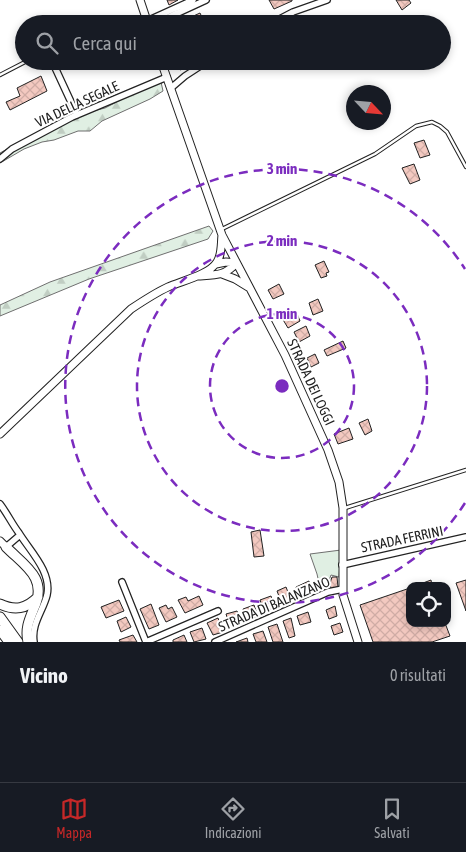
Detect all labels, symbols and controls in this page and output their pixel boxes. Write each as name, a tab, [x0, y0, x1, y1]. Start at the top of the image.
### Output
search box	[15, 15, 451, 70]
icon: search	[33, 29, 61, 57]
text: Cerca qui	[73, 32, 137, 54]
street label: VIA DELLA SEGALE	[33, 78, 121, 130]
north arrow	[346, 85, 391, 130]
text: 3 min	[267, 160, 297, 177]
text: 2 min	[267, 232, 297, 249]
text: 1 min	[267, 305, 297, 322]
street label: STRADA DEI LOGGI	[284, 336, 338, 428]
centre of rings	[273, 377, 291, 395]
street label: STRADA FERRINI	[359, 522, 445, 556]
street label: STRADA DI BALANZANO	[216, 573, 332, 635]
map controls	[406, 582, 451, 627]
button: locate	[406, 582, 451, 627]
text: Vicino	[20, 663, 68, 687]
text: 0 risultati	[390, 666, 446, 684]
tab: Mappa	[56, 795, 92, 841]
tab: Indicazioni	[205, 795, 262, 841]
tab: Salvati	[374, 795, 410, 841]

